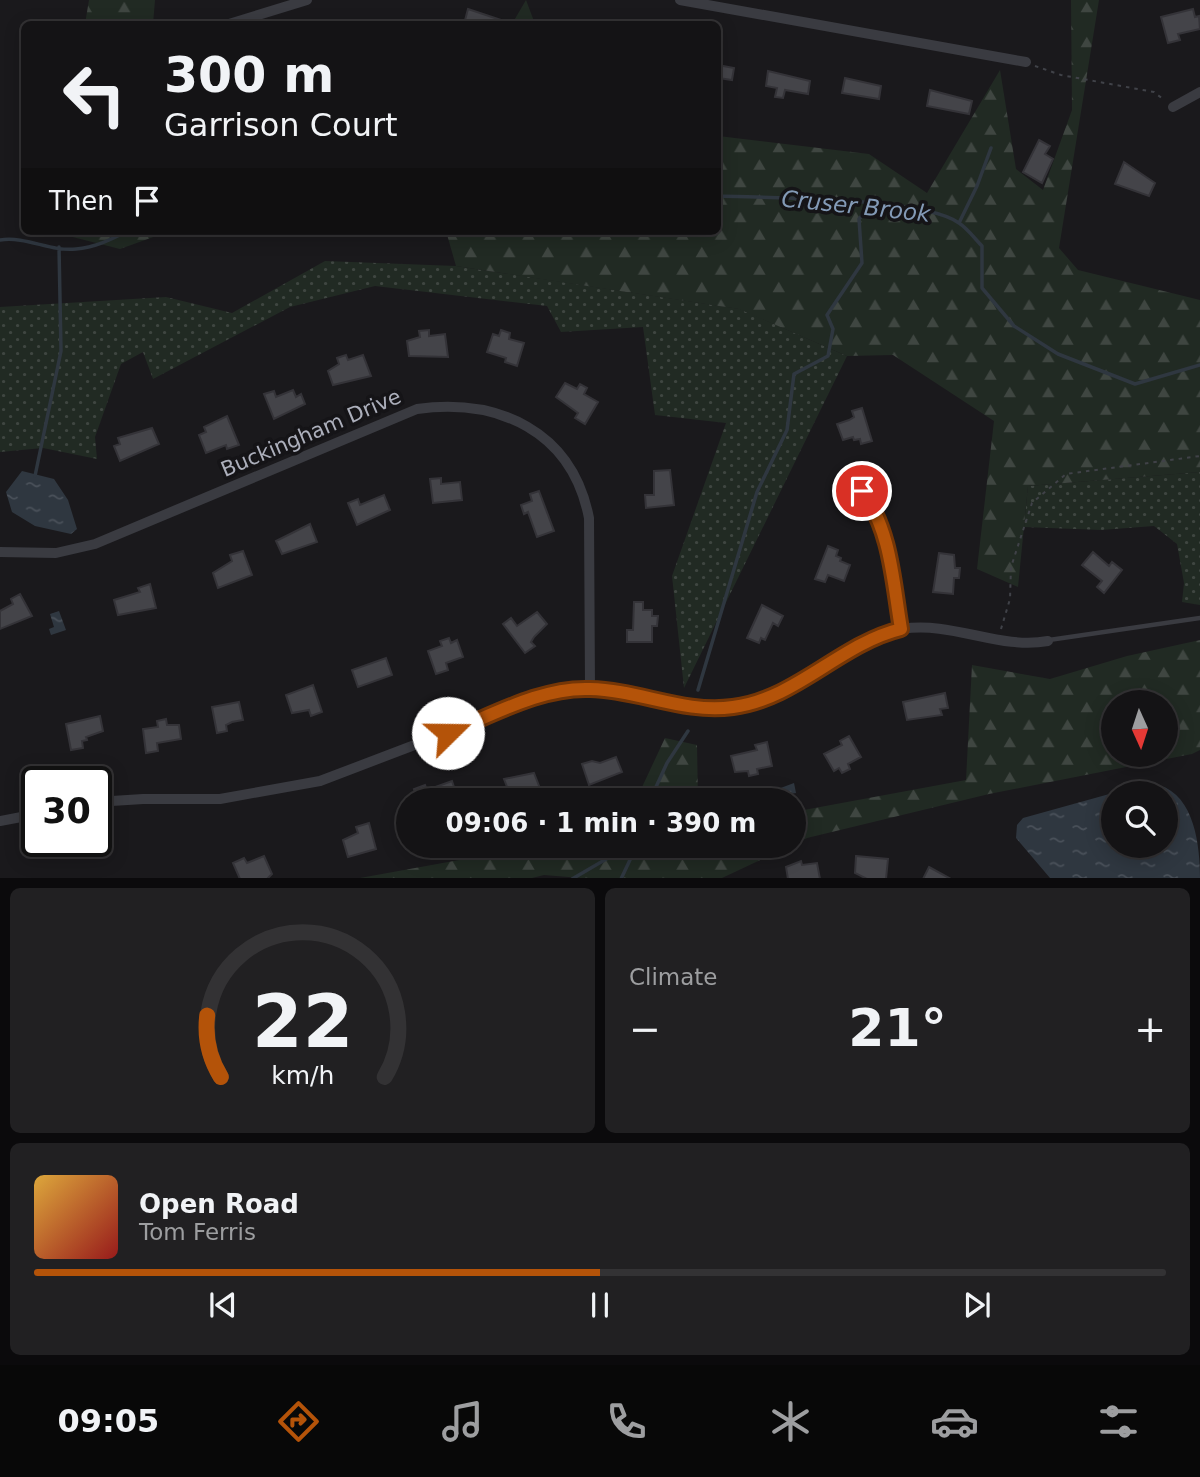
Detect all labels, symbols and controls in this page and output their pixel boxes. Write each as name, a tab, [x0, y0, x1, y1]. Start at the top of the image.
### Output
text: 300 m	[164, 47, 334, 104]
icon: left	[49, 49, 140, 140]
text: Garrison Court	[164, 106, 398, 144]
icon: arrive	[128, 182, 166, 220]
water label: Cruser Brook	[780, 185, 933, 227]
text: Then	[49, 186, 114, 216]
street label: Buckingham Drive	[217, 384, 405, 482]
pin	[832, 461, 892, 521]
icon: arrive	[843, 472, 881, 510]
north arrow	[1101, 690, 1178, 766]
map controls	[1101, 690, 1178, 858]
position arrow	[411, 696, 485, 770]
speed limit sign: 30	[21, 766, 112, 857]
button: search	[1101, 781, 1178, 858]
text: 09:06 · 1 min · 390 m	[446, 808, 756, 838]
text: Climate	[629, 964, 718, 990]
text: 22	[252, 979, 353, 1064]
text: 21°	[848, 998, 947, 1058]
text: −	[629, 1007, 661, 1051]
text: +	[1134, 1007, 1166, 1051]
text: km/h	[271, 1060, 334, 1089]
text: Open Road	[139, 1189, 299, 1219]
text: Tom Ferris	[139, 1219, 256, 1245]
icon: previous	[204, 1286, 242, 1324]
icon: pause	[581, 1286, 619, 1324]
icon: next	[958, 1286, 996, 1324]
icon: directions	[274, 1397, 323, 1446]
icon: music	[438, 1397, 487, 1446]
icon: phone	[602, 1397, 651, 1446]
icon: climate	[766, 1397, 815, 1446]
icon: car	[930, 1397, 979, 1446]
icon: filters	[1094, 1397, 1143, 1446]
text: 09:05	[57, 1402, 159, 1440]

